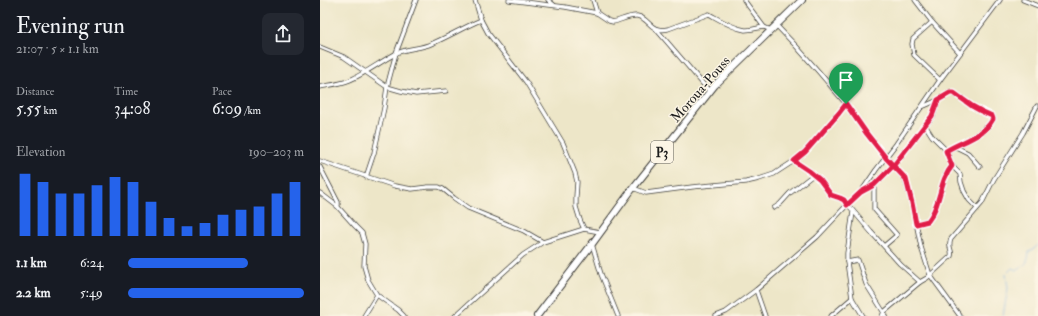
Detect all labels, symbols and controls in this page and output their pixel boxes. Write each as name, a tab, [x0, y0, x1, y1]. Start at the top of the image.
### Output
text: Evening run	[16, 12, 125, 40]
button: share	[262, 13, 304, 55]
text: 21:07 · 5 × 1.1 km	[16, 41, 99, 57]
street label: Moroua-Pouss	[667, 53, 734, 126]
pin	[829, 63, 863, 104]
icon: arrive	[835, 69, 857, 91]
text: Distance	[16, 85, 54, 98]
text: Time	[114, 85, 138, 98]
text: Pace	[212, 85, 232, 98]
text: 5.55	[16, 98, 41, 119]
text: 34:08	[114, 98, 151, 119]
text: 6:09	[212, 98, 242, 119]
text: km	[41, 104, 57, 117]
text: /km	[242, 104, 261, 117]
road number: P3	[651, 141, 673, 163]
text: Elevation	[16, 144, 66, 160]
text: 190–203 m	[248, 144, 304, 160]
text: 1.1 km	[16, 255, 47, 271]
text: 6:24	[80, 255, 103, 271]
text: 2.2 km	[16, 285, 51, 301]
text: 5:49	[80, 285, 103, 301]

